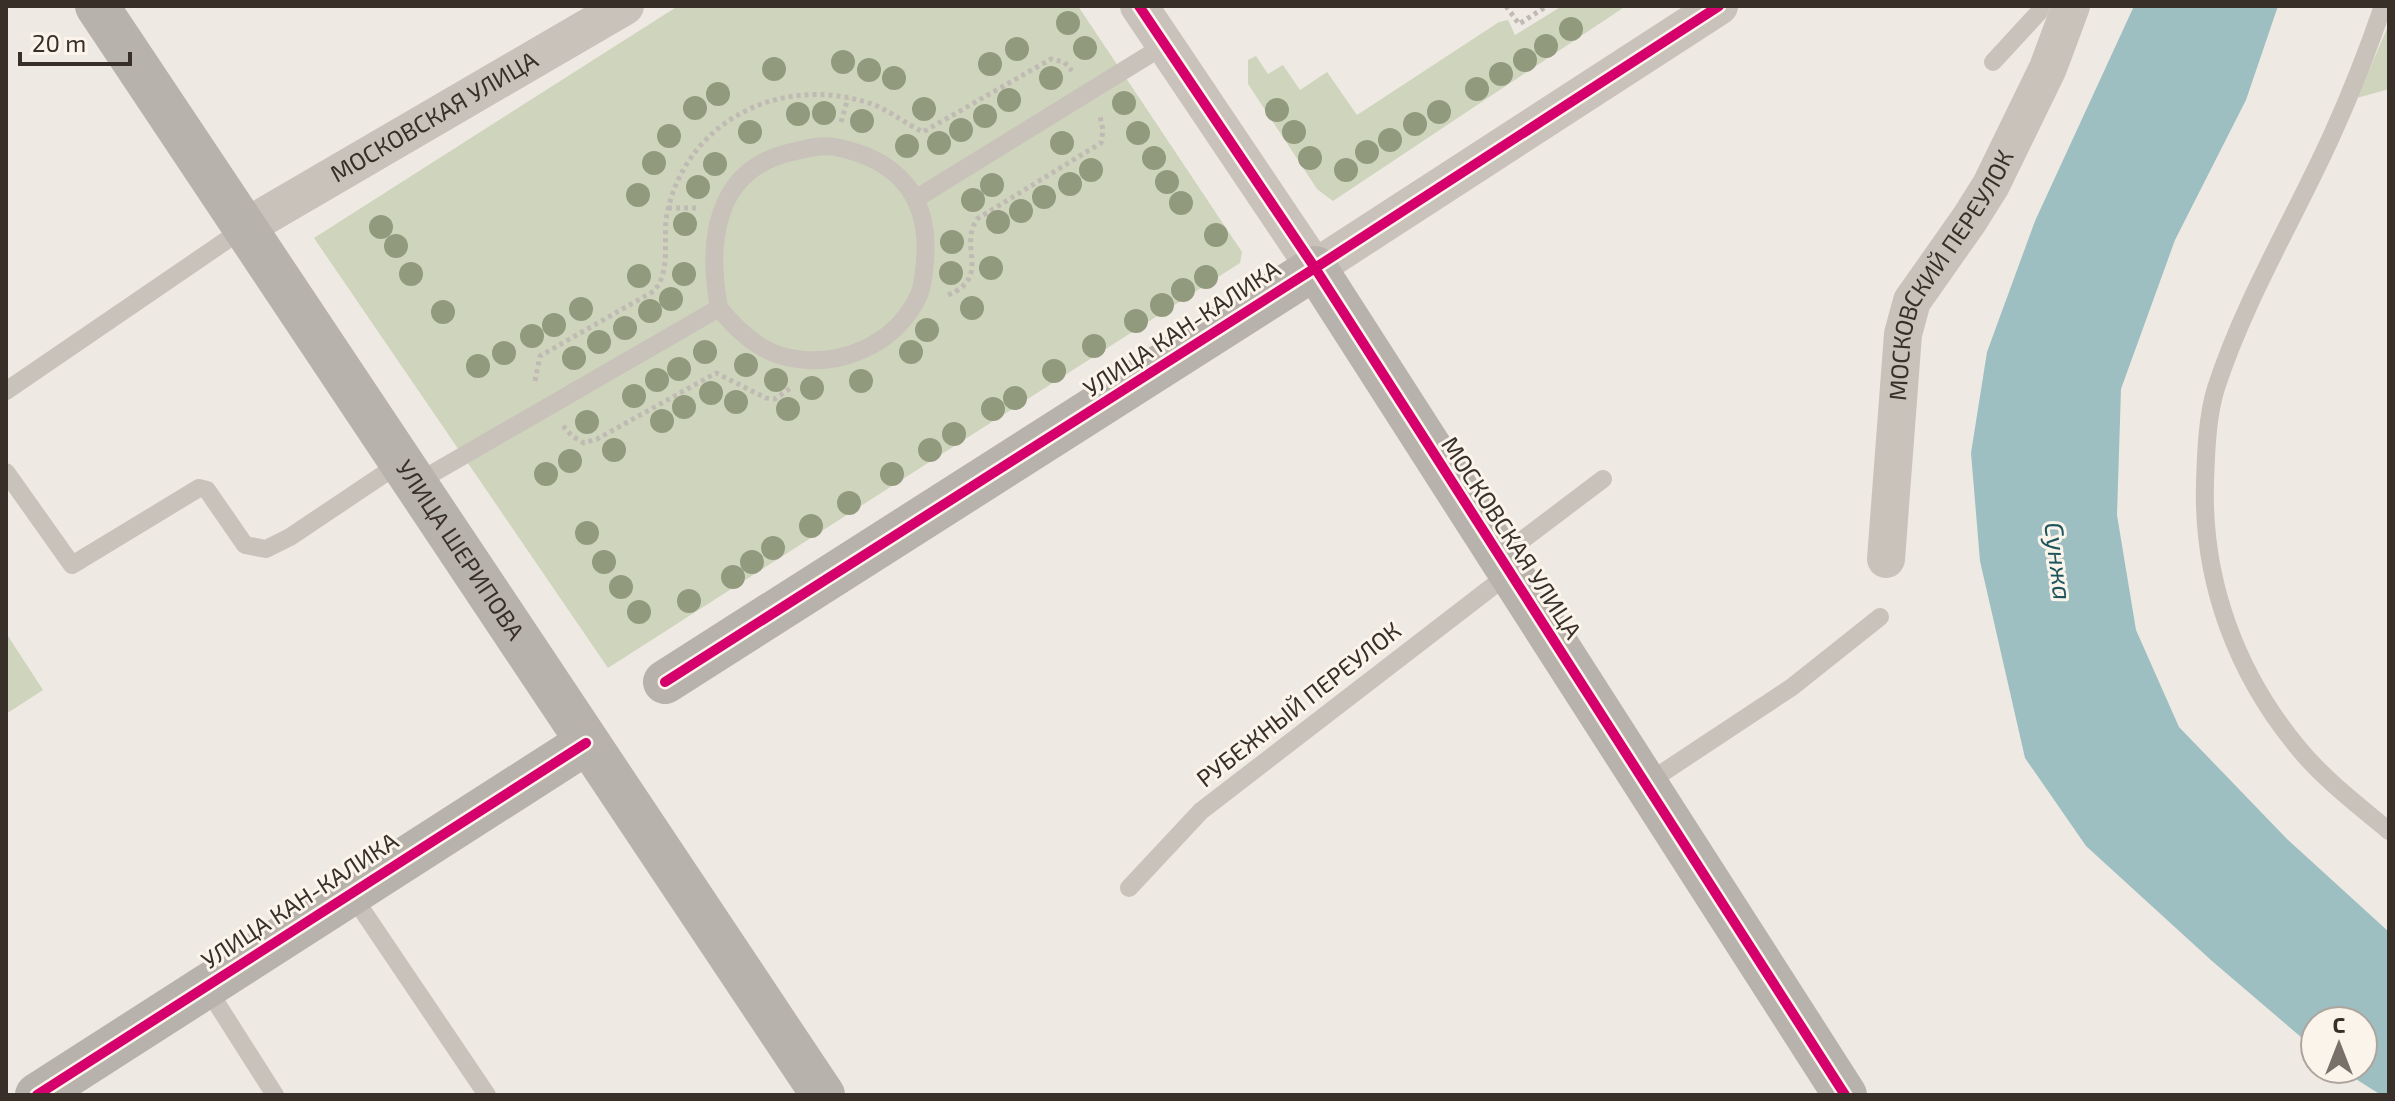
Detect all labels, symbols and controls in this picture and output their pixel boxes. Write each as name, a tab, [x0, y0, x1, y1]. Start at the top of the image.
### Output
scale bar	[20, 16, 130, 66]
text: 20 m	[32, 28, 86, 57]
street label: МОСКОВСКАЯ УЛИЦА	[325, 44, 543, 188]
street label: МОСКОВСКИЙ ПЕРЕУЛОК	[1882, 145, 2019, 402]
street label: УЛИЦА КАН-КАЛИКА	[1077, 253, 1285, 402]
street label: МОСКОВСКАЯ УЛИЦА	[1436, 431, 1588, 644]
street label: УЛИЦА ШЕРИПОВА	[391, 454, 531, 645]
water label: Сунжа	[2039, 520, 2080, 602]
street label: РУБЕЖНЫЙ ПЕРЕУЛОК	[1190, 615, 1406, 793]
street label: УЛИЦА КАН-КАЛИКА	[195, 825, 403, 974]
north arrow	[2299, 1005, 2379, 1085]
text: С	[2333, 1011, 2346, 1037]

